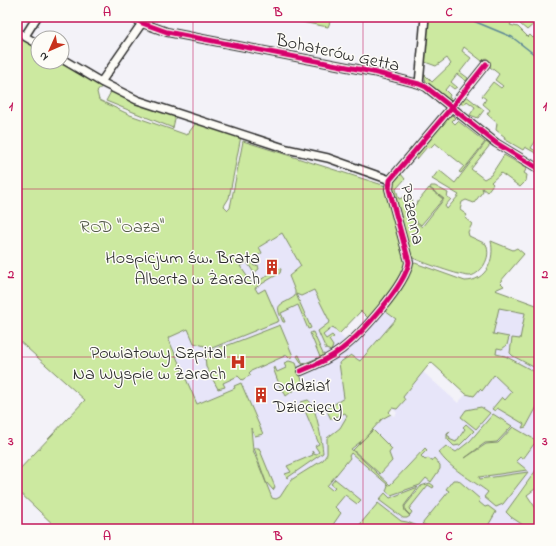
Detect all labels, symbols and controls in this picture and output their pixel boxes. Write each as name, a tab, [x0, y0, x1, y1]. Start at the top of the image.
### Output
text: A	[103, 3, 111, 22]
text: B	[273, 3, 283, 22]
text: C	[445, 3, 453, 22]
street label: Bohaterów Getta	[272, 28, 402, 80]
north arrow	[30, 30, 70, 70]
text: N	[35, 48, 52, 65]
text: 1	[9, 97, 14, 116]
text: 1	[543, 97, 548, 116]
street label: Pszenna	[392, 182, 430, 247]
park label: ROD "Oaza"	[80, 215, 164, 241]
place label: Hospicjum św. Brata Alberta w Żarach	[105, 246, 260, 293]
building icon: Hospicjum św. Brata Alberta w Żarach	[263, 258, 281, 276]
text: 2	[7, 265, 15, 284]
text: 2	[541, 265, 549, 284]
place label: Powiatowy Szpital Na Wyspie w Żarach	[73, 341, 226, 388]
hospital icon: Powiatowy Szpital Na Wyspie w Żarach	[229, 353, 247, 371]
place label: Oddział Dziecięcy	[272, 374, 342, 421]
building icon: Oddział Dziecięcy	[252, 386, 270, 404]
text: 3	[7, 432, 14, 451]
text: 3	[541, 432, 548, 451]
text: A	[103, 527, 111, 546]
text: B	[273, 527, 283, 546]
text: C	[445, 527, 453, 546]

